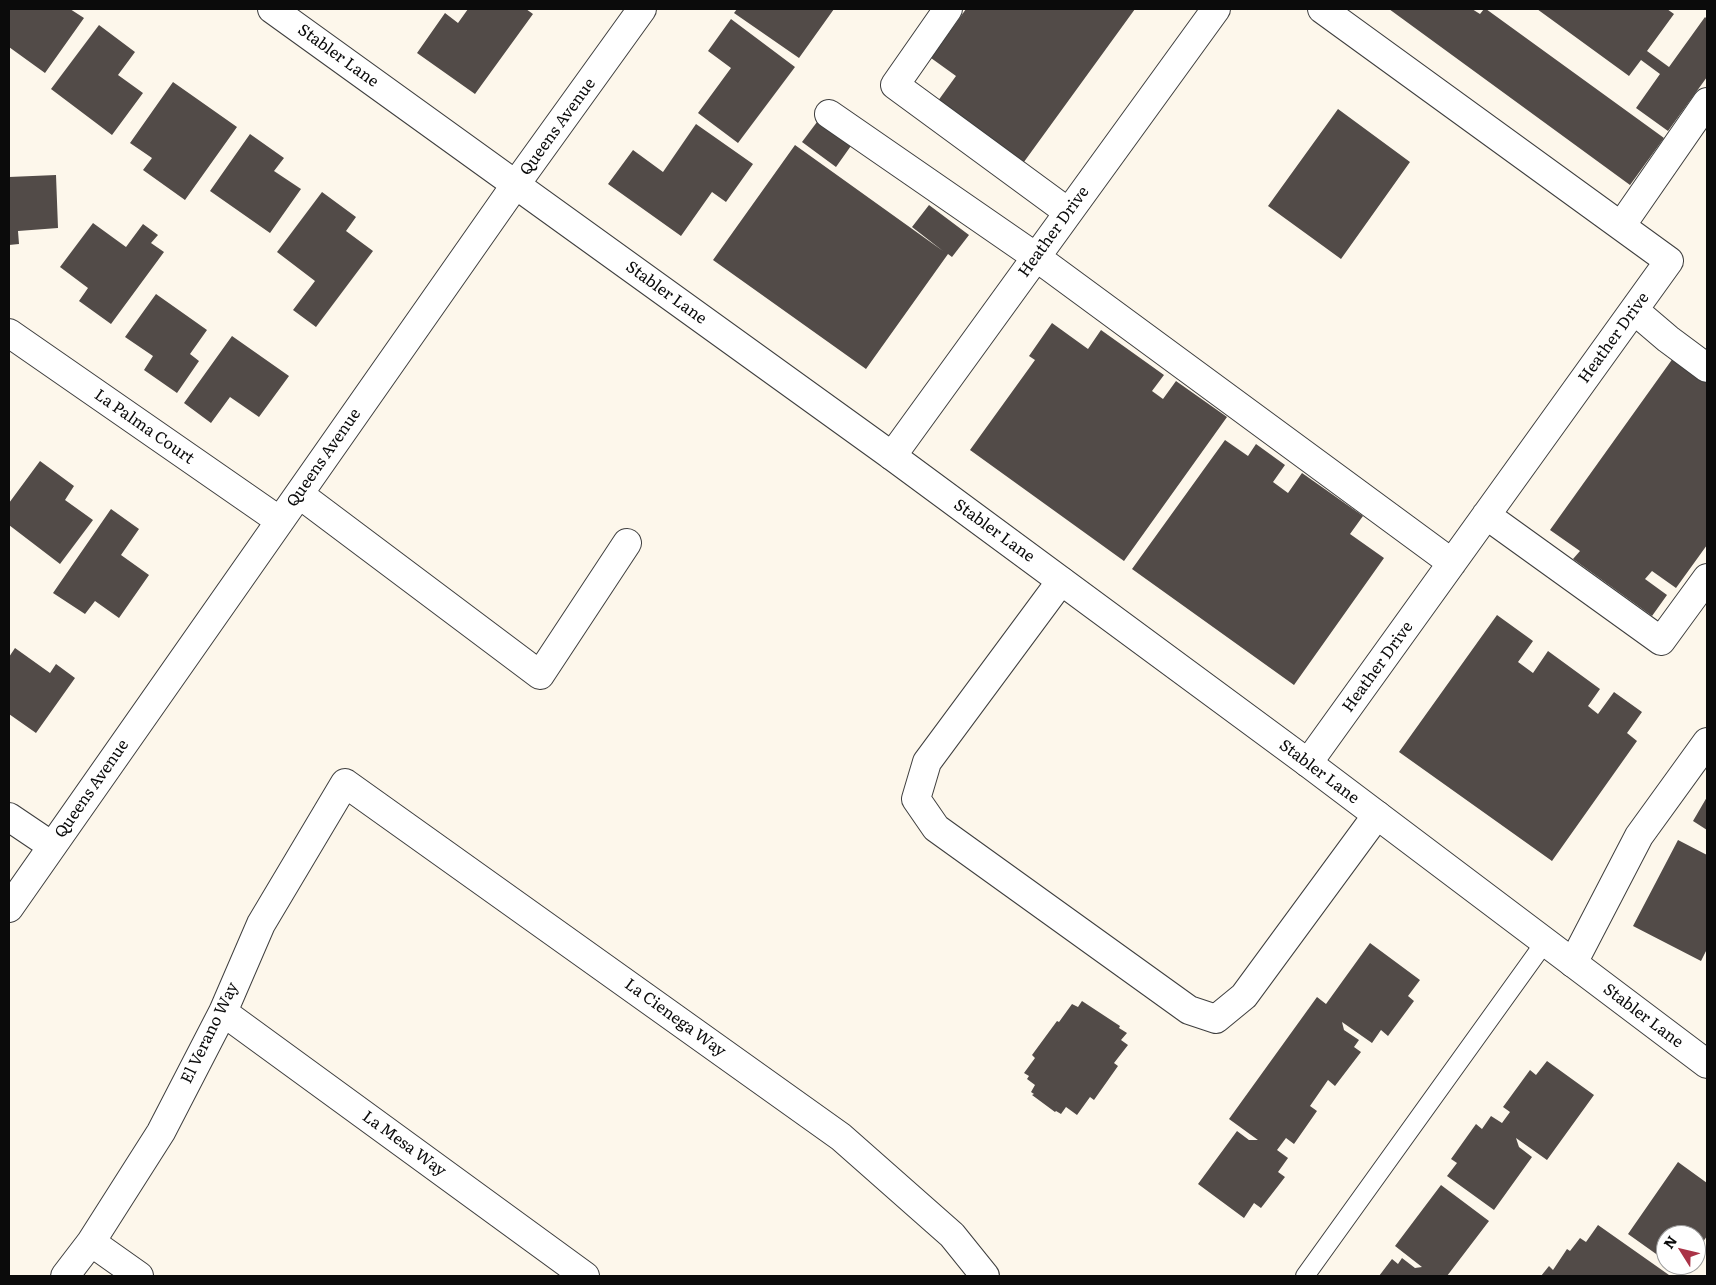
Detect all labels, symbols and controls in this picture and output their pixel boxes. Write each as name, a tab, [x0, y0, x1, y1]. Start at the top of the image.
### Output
street label: Stabler Lane	[294, 20, 382, 92]
street label: Queens Avenue	[516, 75, 600, 179]
street label: Heather Drive	[1015, 183, 1093, 281]
street label: Stabler Lane	[622, 257, 710, 329]
street label: Heather Drive	[1575, 289, 1653, 387]
street label: La Palma Court	[90, 385, 198, 469]
street label: Queens Avenue	[283, 405, 365, 511]
street label: Stabler Lane	[950, 495, 1038, 567]
street label: Heather Drive	[1339, 618, 1417, 716]
street label: Queens Avenue	[51, 736, 133, 842]
street label: Stabler Lane	[1275, 736, 1363, 808]
street label: La Cienega Way	[621, 975, 729, 1061]
street label: El Verano Way	[177, 979, 243, 1087]
street label: Stabler Lane	[1599, 980, 1687, 1052]
street label: La Mesa Way	[358, 1107, 450, 1181]
north arrow	[1656, 1225, 1706, 1275]
text: N	[1658, 1231, 1681, 1252]

